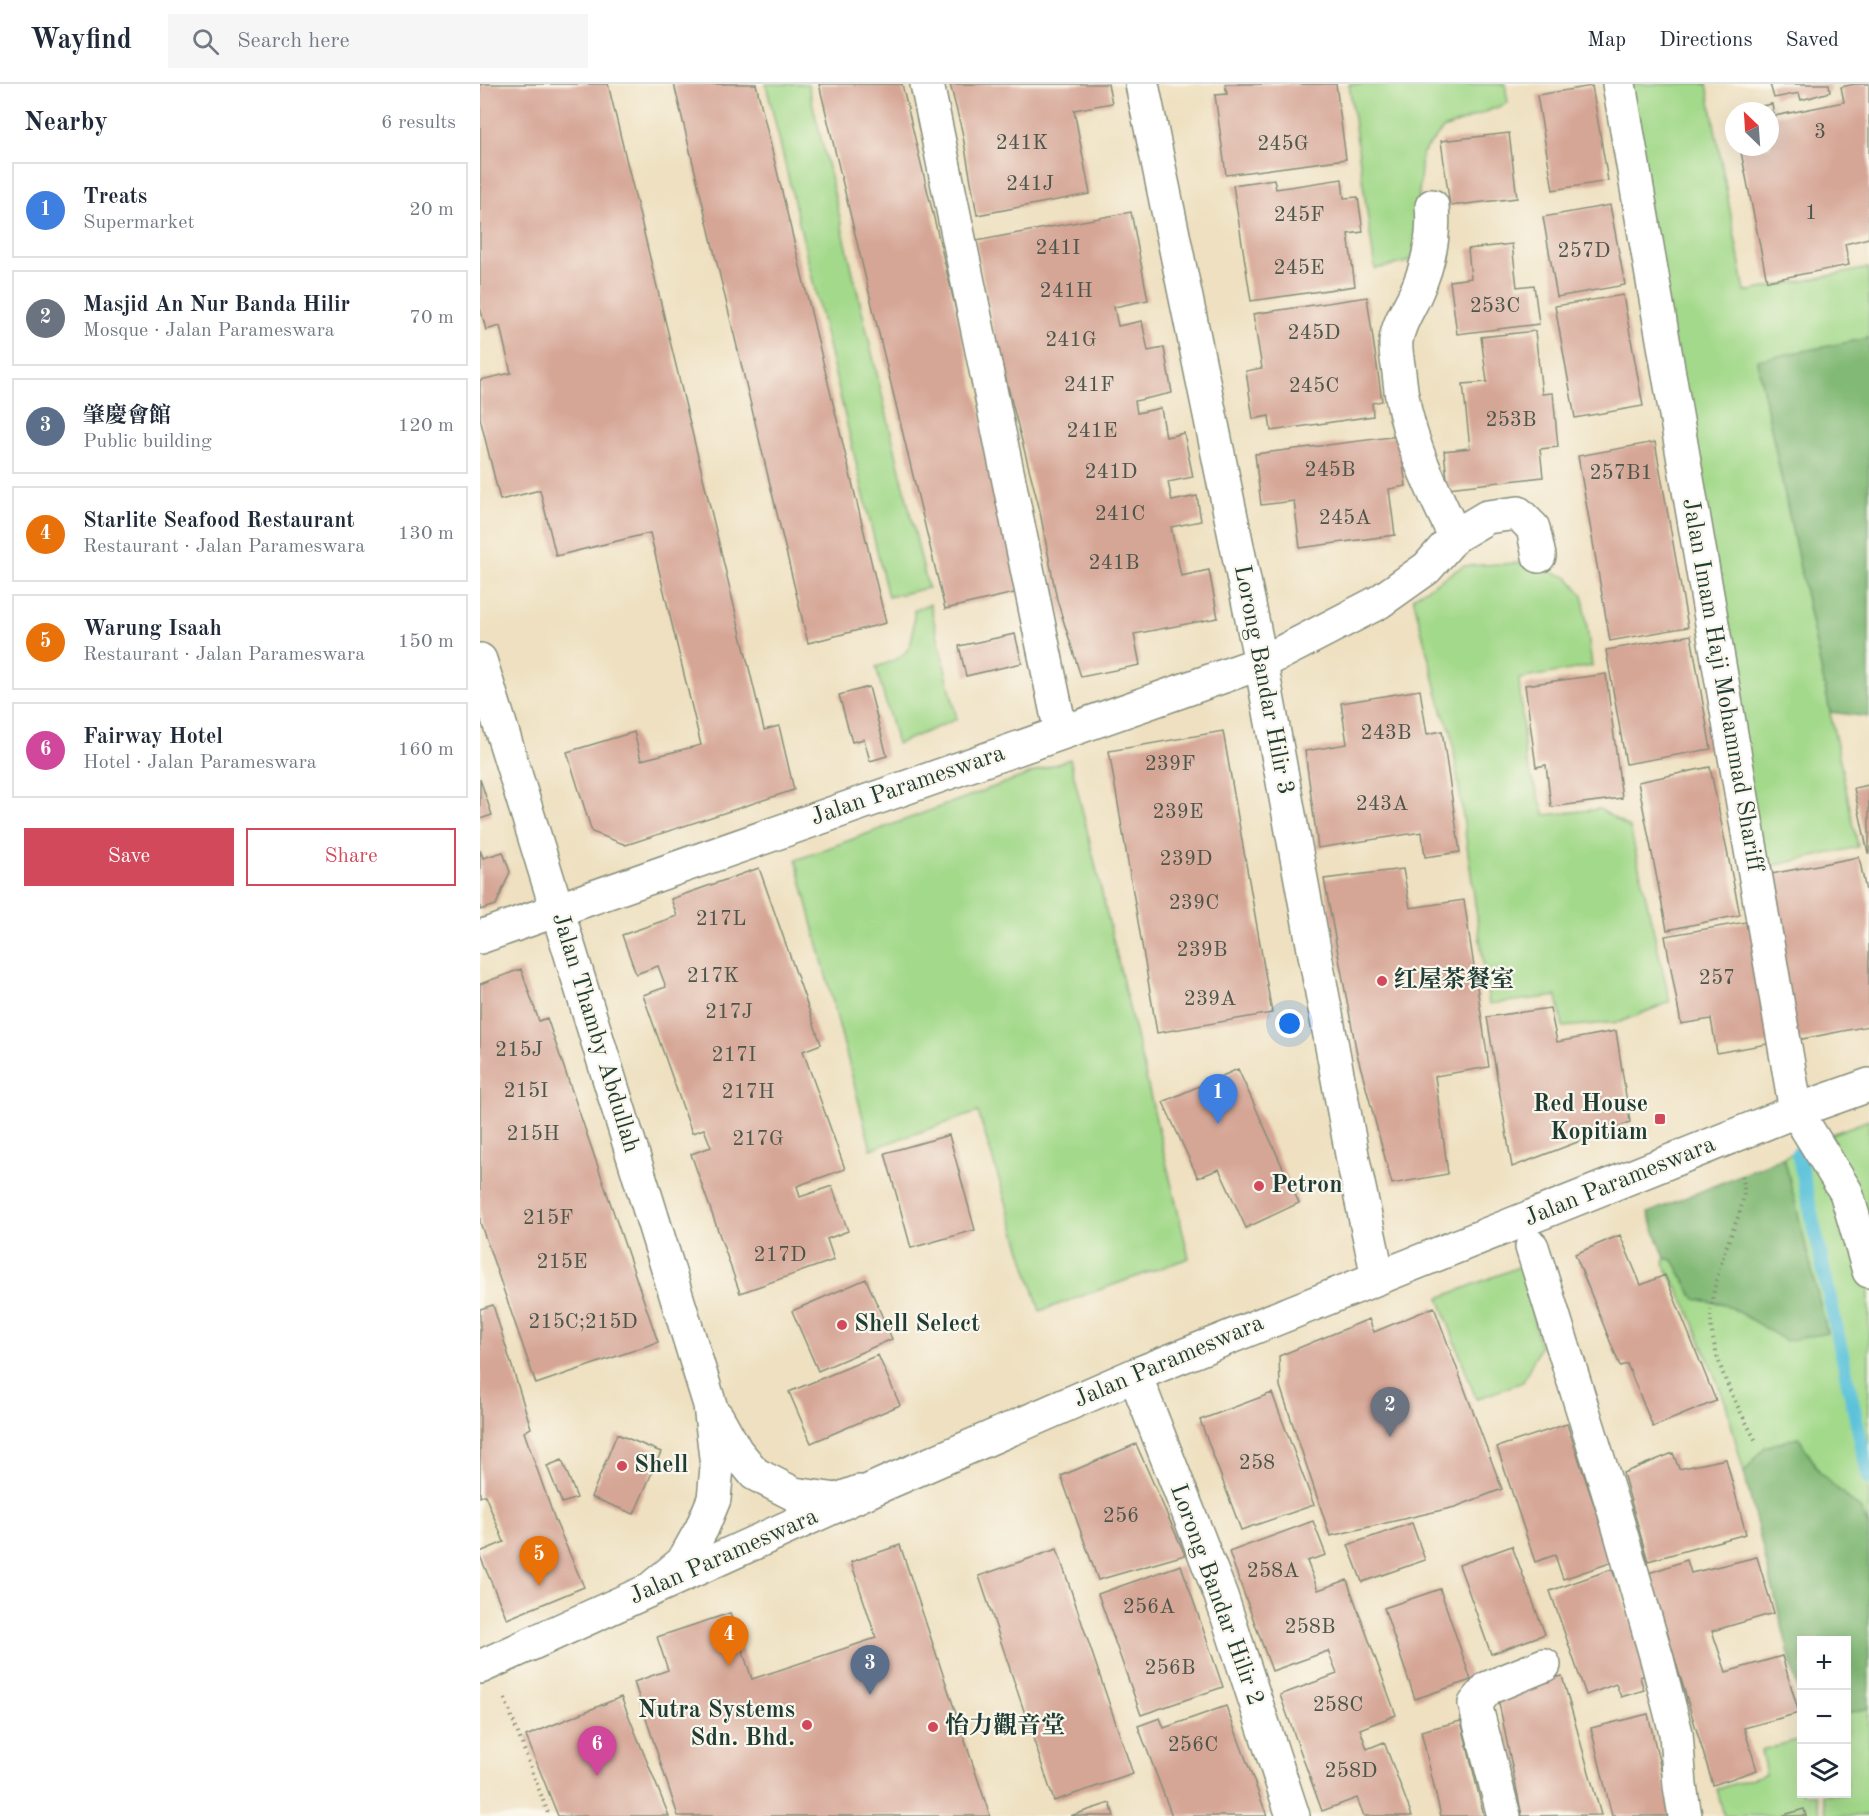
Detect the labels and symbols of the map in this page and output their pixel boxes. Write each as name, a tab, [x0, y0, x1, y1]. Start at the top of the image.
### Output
north arrow	[1725, 102, 1779, 156]
house number: 3	[1814, 122, 1826, 143]
house number: 241K	[996, 133, 1048, 154]
house number: 245G	[1257, 134, 1309, 155]
house number: 241J	[1006, 174, 1054, 195]
house number: 1	[1805, 203, 1817, 224]
house number: 245F	[1274, 205, 1324, 226]
house number: 241I	[1036, 238, 1080, 259]
house number: 257D	[1558, 241, 1610, 262]
house number: 245E	[1273, 258, 1325, 279]
house number: 241H	[1039, 281, 1093, 302]
house number: 253C	[1470, 296, 1520, 317]
house number: 245D	[1288, 323, 1340, 344]
house number: 241G	[1045, 330, 1097, 351]
house number: 241F	[1064, 375, 1114, 396]
house number: 245C	[1289, 376, 1339, 397]
house number: 253B	[1485, 410, 1537, 431]
house number: 241E	[1066, 421, 1118, 442]
house number: 245B	[1304, 460, 1356, 481]
house number: 241D	[1085, 462, 1137, 483]
house number: 257B1	[1589, 463, 1653, 484]
street label: Jalan Imam Haji Mohammad Shariff	[1677, 496, 1767, 875]
house number: 241C	[1095, 504, 1145, 525]
house number: 245A	[1319, 508, 1371, 529]
house number: 241B	[1088, 553, 1140, 574]
street label: Lorong Bandar Hilir 3	[1229, 563, 1297, 797]
house number: 243B	[1360, 723, 1412, 744]
street label: Jalan Parameswara	[808, 741, 1008, 830]
house number: 239F	[1145, 754, 1195, 775]
house number: 243A	[1356, 794, 1408, 815]
house number: 239E	[1152, 802, 1204, 823]
house number: 239D	[1160, 849, 1212, 870]
house number: 239C	[1169, 893, 1219, 914]
house number: 217L	[696, 909, 746, 930]
street label: Jalan Thamby Abdullah	[547, 910, 643, 1156]
house number: 239B	[1176, 940, 1228, 961]
house number: 217K	[687, 966, 739, 987]
place label: 红屋茶餐室	[1394, 966, 1514, 993]
house number: 257	[1699, 968, 1735, 989]
marker: 红屋茶餐室	[1375, 974, 1389, 988]
house number: 239A	[1184, 989, 1236, 1010]
house number: 217J	[705, 1002, 753, 1023]
your location	[1275, 1009, 1304, 1038]
house number: 215J	[495, 1040, 543, 1061]
house number: 217I	[712, 1045, 756, 1066]
pin: 1	[1198, 1074, 1238, 1124]
house number: 215I	[504, 1081, 548, 1102]
house number: 217H	[721, 1082, 775, 1103]
place label: Red House Kopitiam	[1533, 1093, 1648, 1145]
marker: Red House Kopitiam	[1653, 1112, 1667, 1126]
house number: 215H	[506, 1124, 560, 1145]
house number: 217G	[732, 1129, 784, 1150]
street label: Jalan Parameswara	[1521, 1133, 1719, 1231]
place label: Petron	[1271, 1174, 1343, 1198]
marker: Petron	[1252, 1179, 1266, 1193]
house number: 215F	[523, 1208, 573, 1229]
house number: 217D	[754, 1245, 806, 1266]
house number: 215E	[536, 1252, 588, 1273]
street label: Jalan Parameswara	[1071, 1311, 1268, 1413]
house number: 215C;215D	[528, 1312, 638, 1333]
place label: Shell Select	[854, 1313, 980, 1337]
marker: Shell Select	[835, 1318, 849, 1332]
pin: 2	[1370, 1388, 1410, 1437]
house number: 258	[1239, 1453, 1275, 1474]
place label: Shell	[634, 1454, 688, 1478]
marker: Shell	[615, 1459, 629, 1473]
street label: Lorong Bandar Hilir 2	[1165, 1481, 1267, 1709]
street label: Jalan Parameswara	[626, 1505, 822, 1609]
house number: 256	[1103, 1506, 1139, 1527]
pin: 5	[520, 1536, 558, 1586]
house number: 258A	[1247, 1561, 1299, 1582]
house number: 256A	[1123, 1597, 1175, 1618]
pin: 4	[710, 1616, 748, 1666]
house number: 258B	[1284, 1617, 1336, 1638]
pin: 3	[850, 1646, 890, 1695]
house number: 256B	[1144, 1658, 1196, 1679]
house number: 258C	[1313, 1695, 1363, 1716]
place label: Nutra Systems Sdn. Bhd.	[638, 1699, 795, 1751]
place label: 怡力觀音堂	[945, 1712, 1065, 1739]
marker: Nutra Systems Sdn. Bhd.	[800, 1718, 814, 1732]
marker: 怡力觀音堂	[926, 1720, 940, 1734]
pin: 6	[578, 1726, 616, 1776]
house number: 256C	[1168, 1735, 1218, 1756]
house number: 258D	[1325, 1761, 1377, 1782]

